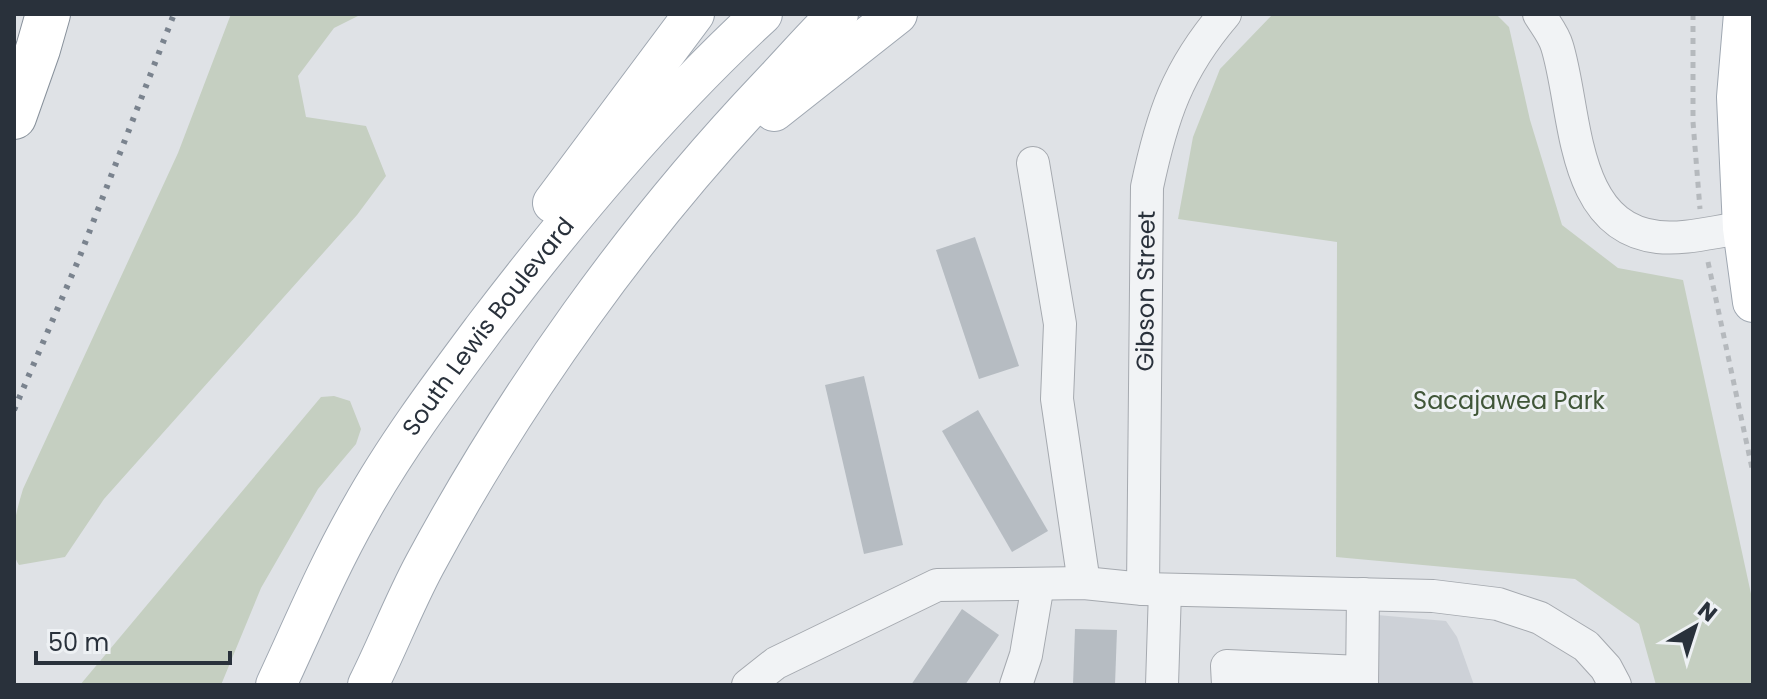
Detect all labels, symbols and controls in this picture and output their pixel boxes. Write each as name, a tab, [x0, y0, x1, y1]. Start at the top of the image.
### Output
street label: South Lewis Boulevard	[394, 210, 581, 442]
street label: Gibson Street	[1128, 210, 1163, 372]
park label: Sacajawea Park	[1413, 384, 1606, 417]
north arrow	[1655, 587, 1735, 667]
text: N	[1691, 595, 1723, 629]
scale bar	[36, 615, 230, 665]
text: 50 m	[48, 626, 109, 659]

